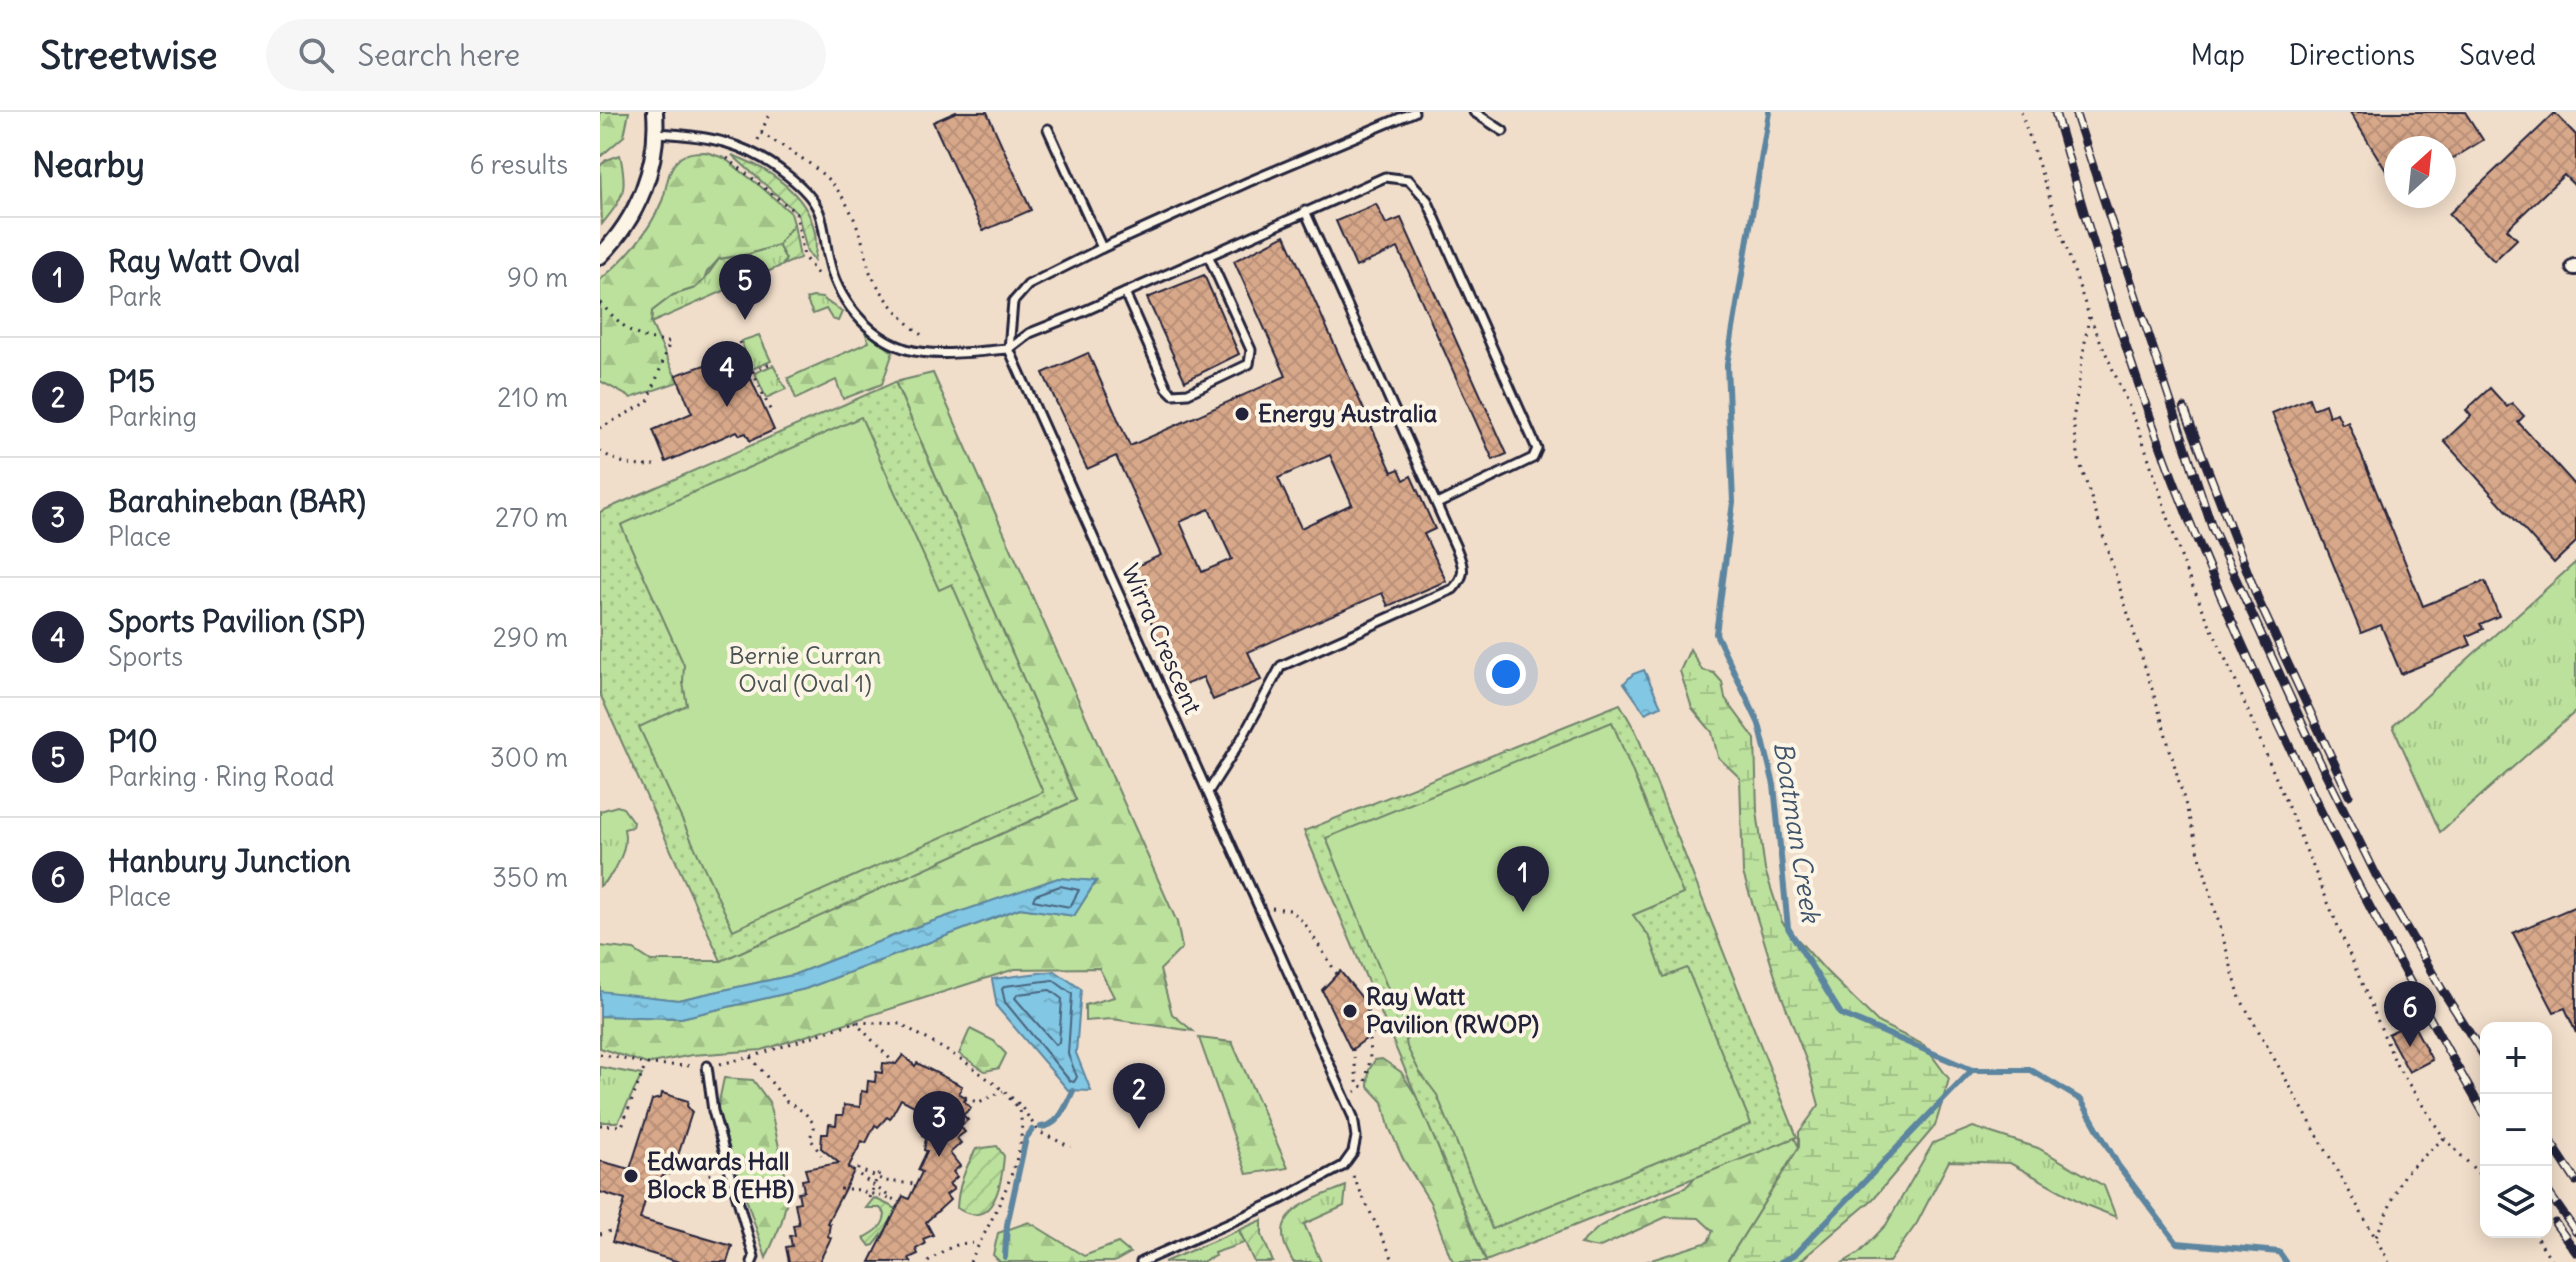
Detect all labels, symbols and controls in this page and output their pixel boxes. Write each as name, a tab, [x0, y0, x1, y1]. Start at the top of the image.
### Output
search box	[266, 19, 826, 91]
text: Streetwise	[40, 32, 218, 79]
icon: search	[294, 33, 338, 77]
text: Search here	[358, 36, 520, 74]
text: Map	[2190, 37, 2245, 73]
text: Directions	[2289, 37, 2415, 73]
text: Saved	[2459, 37, 2536, 73]
north arrow	[2384, 136, 2456, 208]
text: Nearby	[32, 143, 145, 186]
text: 6 results	[470, 148, 568, 181]
text: Ray Watt Oval	[108, 242, 300, 280]
pin: 5	[719, 254, 771, 320]
text: 1	[53, 261, 63, 294]
text: 90 m	[507, 261, 568, 294]
text: Park	[108, 280, 162, 313]
pin: 4	[701, 341, 753, 407]
text: P15	[108, 362, 155, 400]
text: 2	[51, 381, 65, 414]
text: 210 m	[497, 381, 568, 414]
place label: Energy Australia	[1258, 398, 1437, 428]
text: Parking	[108, 400, 197, 433]
marker: Energy Australia	[1233, 405, 1251, 423]
text: Barahineban (BAR)	[108, 482, 366, 520]
text: 3	[51, 501, 65, 534]
text: 270 m	[495, 501, 568, 534]
text: Place	[108, 520, 171, 553]
street label: Wirra Crescent	[1115, 559, 1208, 718]
text: Sports Pavilion (SP)	[108, 602, 365, 640]
text: 4	[50, 621, 66, 654]
text: 290 m	[493, 621, 568, 654]
text: Sports	[108, 640, 183, 673]
park label: Bernie Curran Oval (Oval 1)	[729, 640, 881, 698]
your location	[1486, 654, 1526, 694]
text: P10	[108, 722, 158, 760]
water label: Boatman Creek	[1767, 739, 1828, 926]
text: 5	[51, 741, 65, 774]
text: 300 m	[490, 741, 568, 774]
text: Parking · Ring Road	[108, 760, 334, 793]
text: Hanbury Junction	[108, 842, 351, 880]
pin: 1	[1497, 846, 1549, 912]
text: 6	[50, 861, 66, 894]
text: 350 m	[492, 861, 568, 894]
text: Place	[108, 880, 171, 913]
place label: Ray Watt Pavilion (RWOP)	[1366, 981, 1539, 1039]
pin: 6	[2384, 981, 2436, 1047]
marker: Ray Watt Pavilion (RWOP)	[1341, 1002, 1359, 1020]
map controls	[2480, 1022, 2552, 1238]
button: +	[2480, 1022, 2552, 1094]
pin: 2	[1113, 1063, 1165, 1129]
pin: 3	[913, 1091, 965, 1157]
button: −	[2480, 1094, 2552, 1166]
place label: Edwards Hall Block B (EHB)	[647, 1146, 794, 1204]
button: layers	[2480, 1166, 2552, 1238]
marker: Edwards Hall Block B (EHB)	[622, 1167, 640, 1185]

